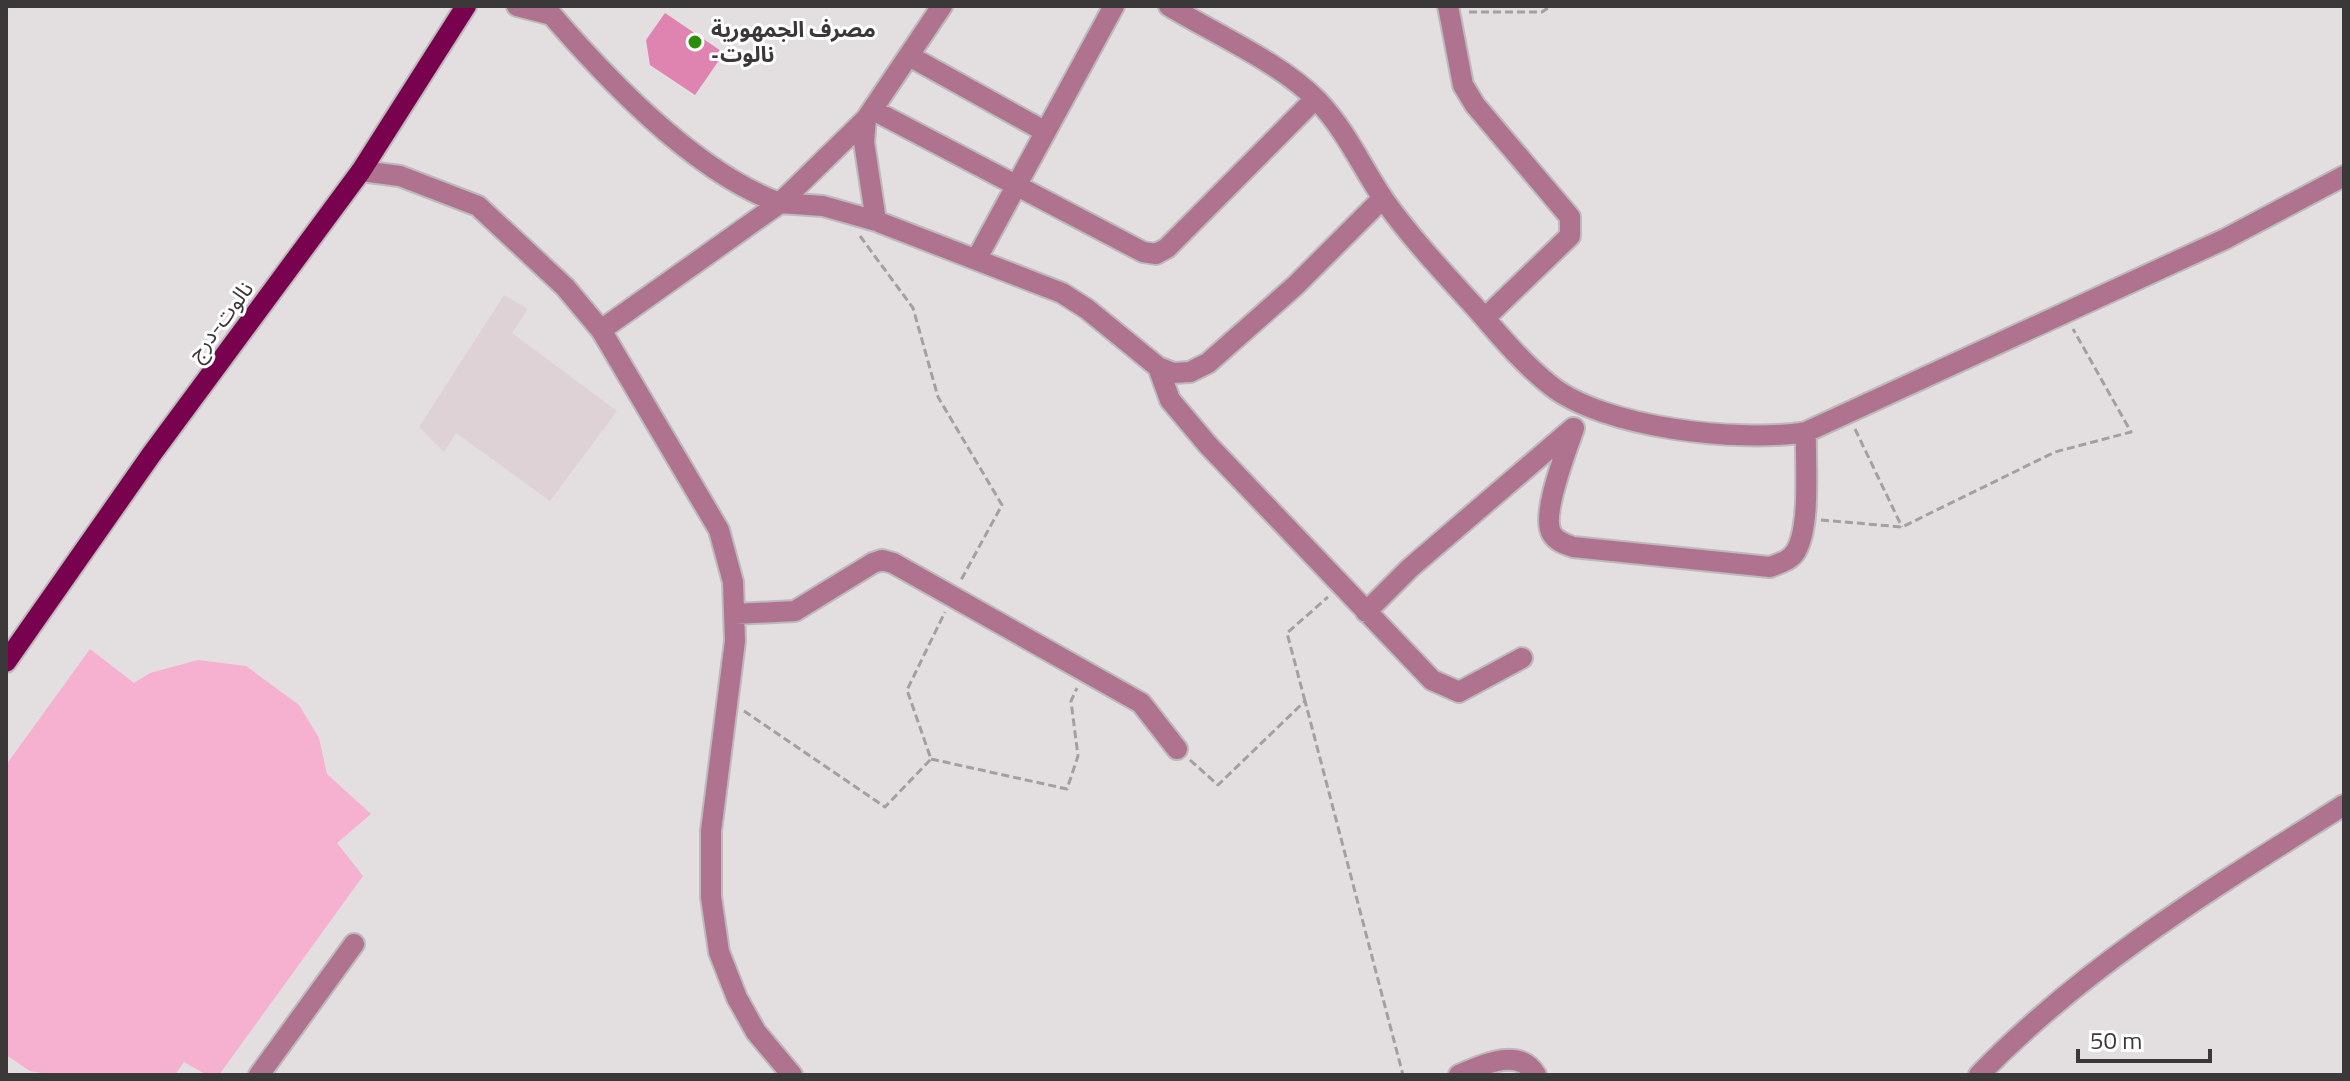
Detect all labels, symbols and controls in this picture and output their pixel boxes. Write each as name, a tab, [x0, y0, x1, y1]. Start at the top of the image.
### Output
place label: مصرف الجمهورية -نالوت	[711, 12, 876, 71]
marker: مصرف الجمهورية -نالوت	[686, 33, 704, 51]
street label: نالوت-درج	[179, 274, 261, 368]
scale bar	[2078, 1013, 2210, 1063]
text: 50 m	[2090, 1022, 2142, 1058]

